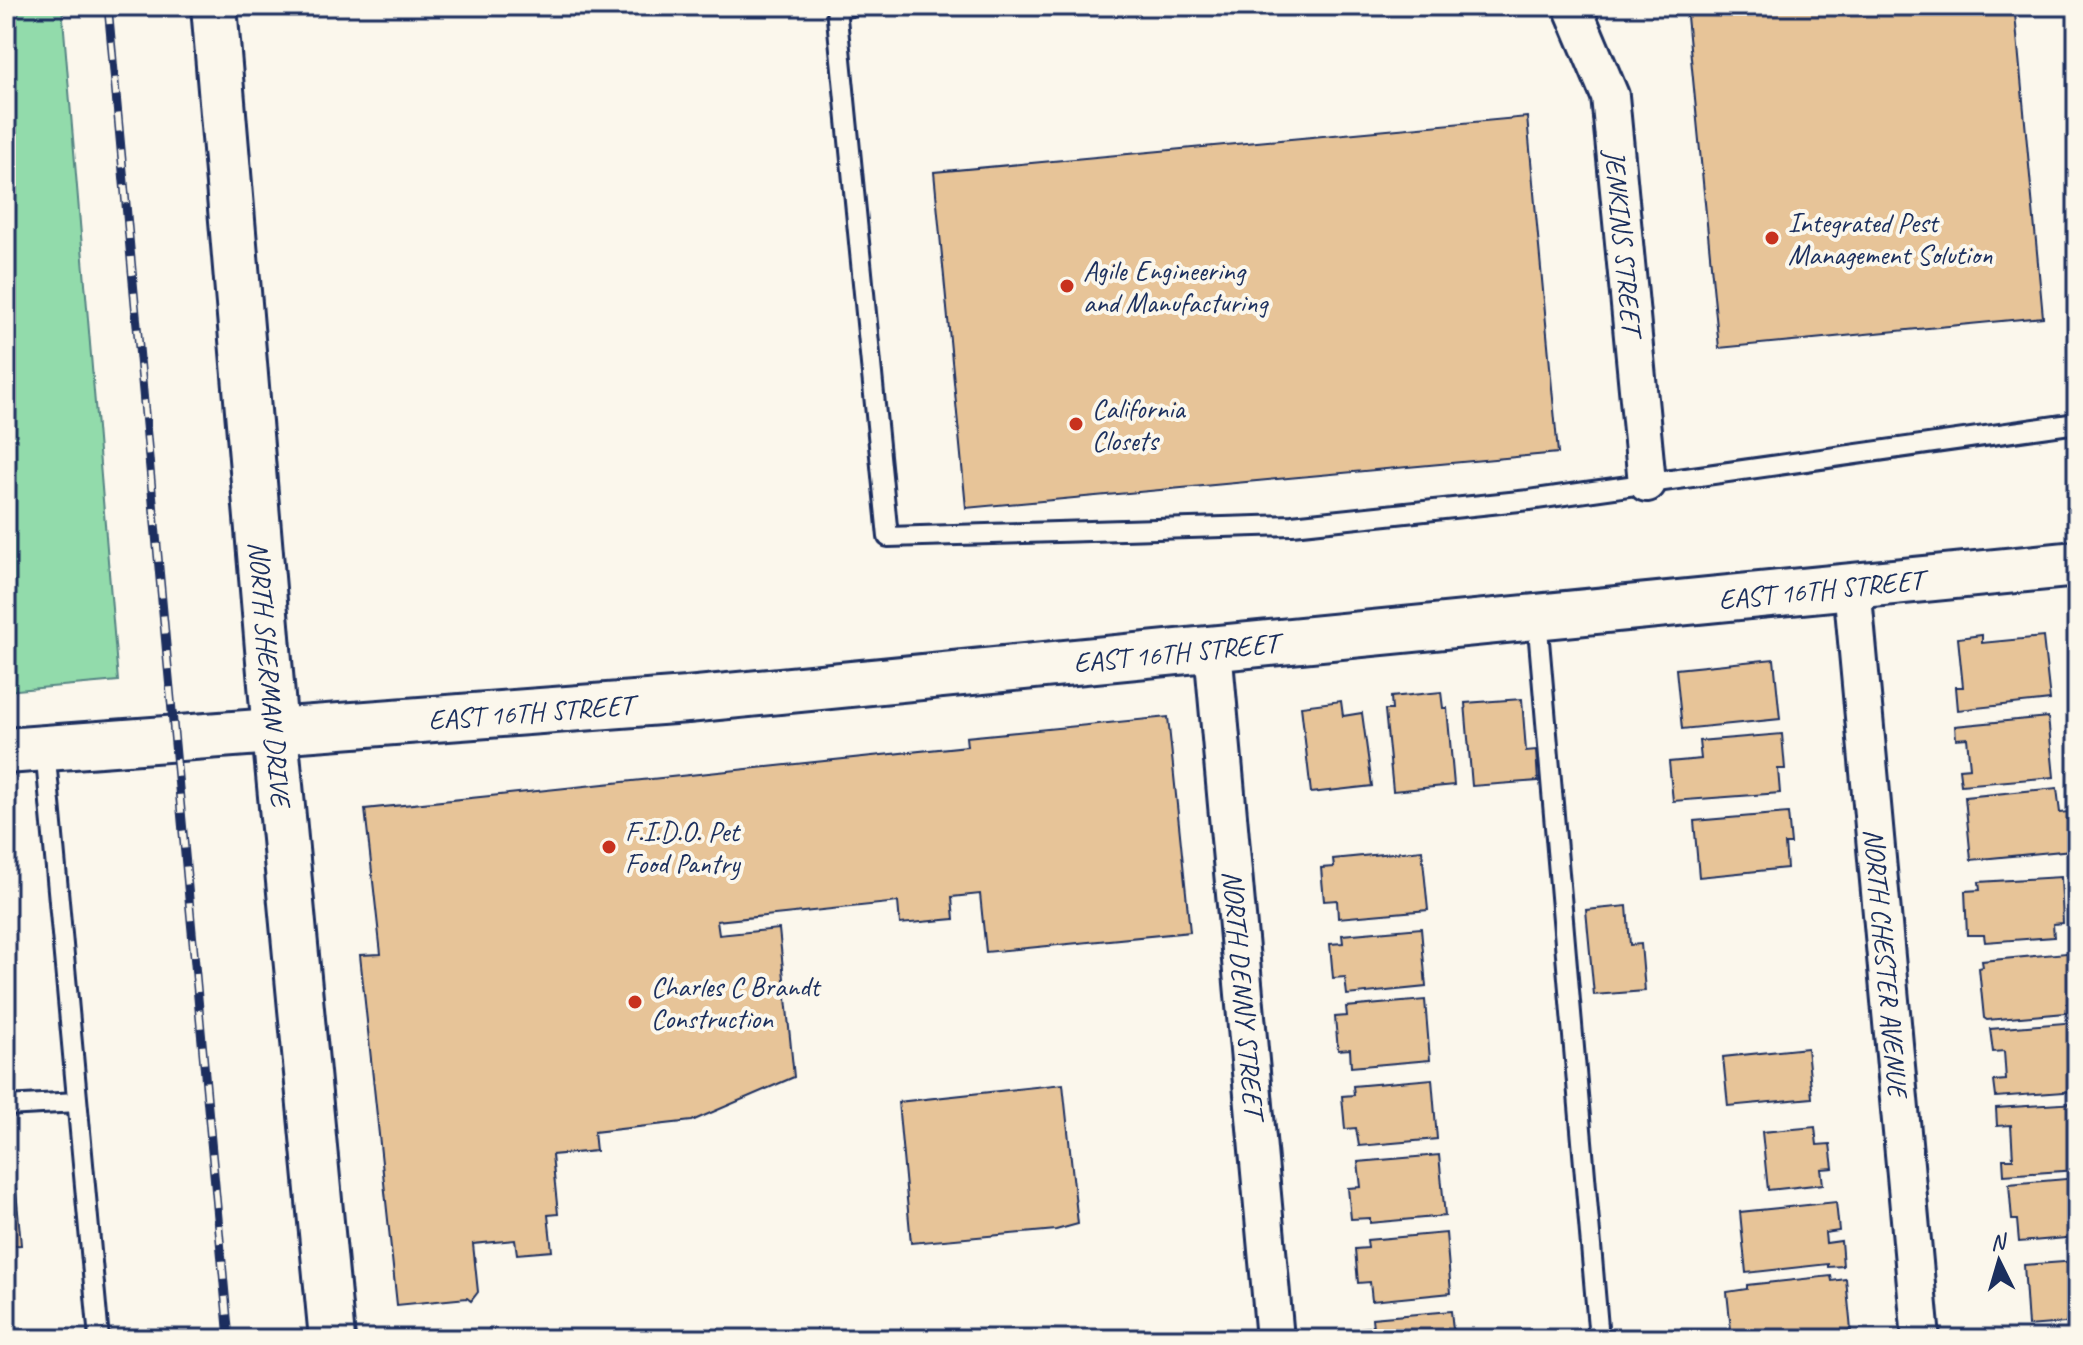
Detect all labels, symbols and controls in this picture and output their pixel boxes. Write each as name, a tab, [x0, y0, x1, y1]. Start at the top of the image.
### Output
street label: JENKINS STREET	[1598, 146, 1651, 342]
place label: Integrated Pest Management Solution	[1788, 205, 1993, 272]
marker: Integrated Pest Management Solution	[1763, 229, 1781, 247]
place label: Agile Engineering and Manufacturing	[1083, 253, 1269, 320]
marker: Agile Engineering and Manufacturing	[1058, 277, 1076, 295]
place label: California Closets	[1092, 391, 1186, 458]
marker: California Closets	[1067, 415, 1085, 433]
street label: NORTH SHERMAN DRIVE	[242, 540, 300, 811]
street label: EAST 16TH STREET	[1717, 561, 1932, 616]
street label: EAST 16TH STREET	[1072, 624, 1287, 680]
street label: EAST 16TH STREET	[427, 686, 641, 737]
place label: F.I.D.O. Pet Food Pantry	[625, 814, 742, 881]
street label: NORTH CHESTER AVENUE	[1857, 827, 1917, 1102]
marker: F.I.D.O. Pet Food Pantry	[600, 838, 618, 856]
street label: NORTH DENNY STREET	[1215, 869, 1273, 1125]
place label: Charles C Brandt Construction	[651, 969, 822, 1036]
marker: Charles C Brandt Construction	[626, 993, 644, 1011]
north arrow	[1959, 1221, 2039, 1301]
text: N	[1989, 1227, 2009, 1257]

